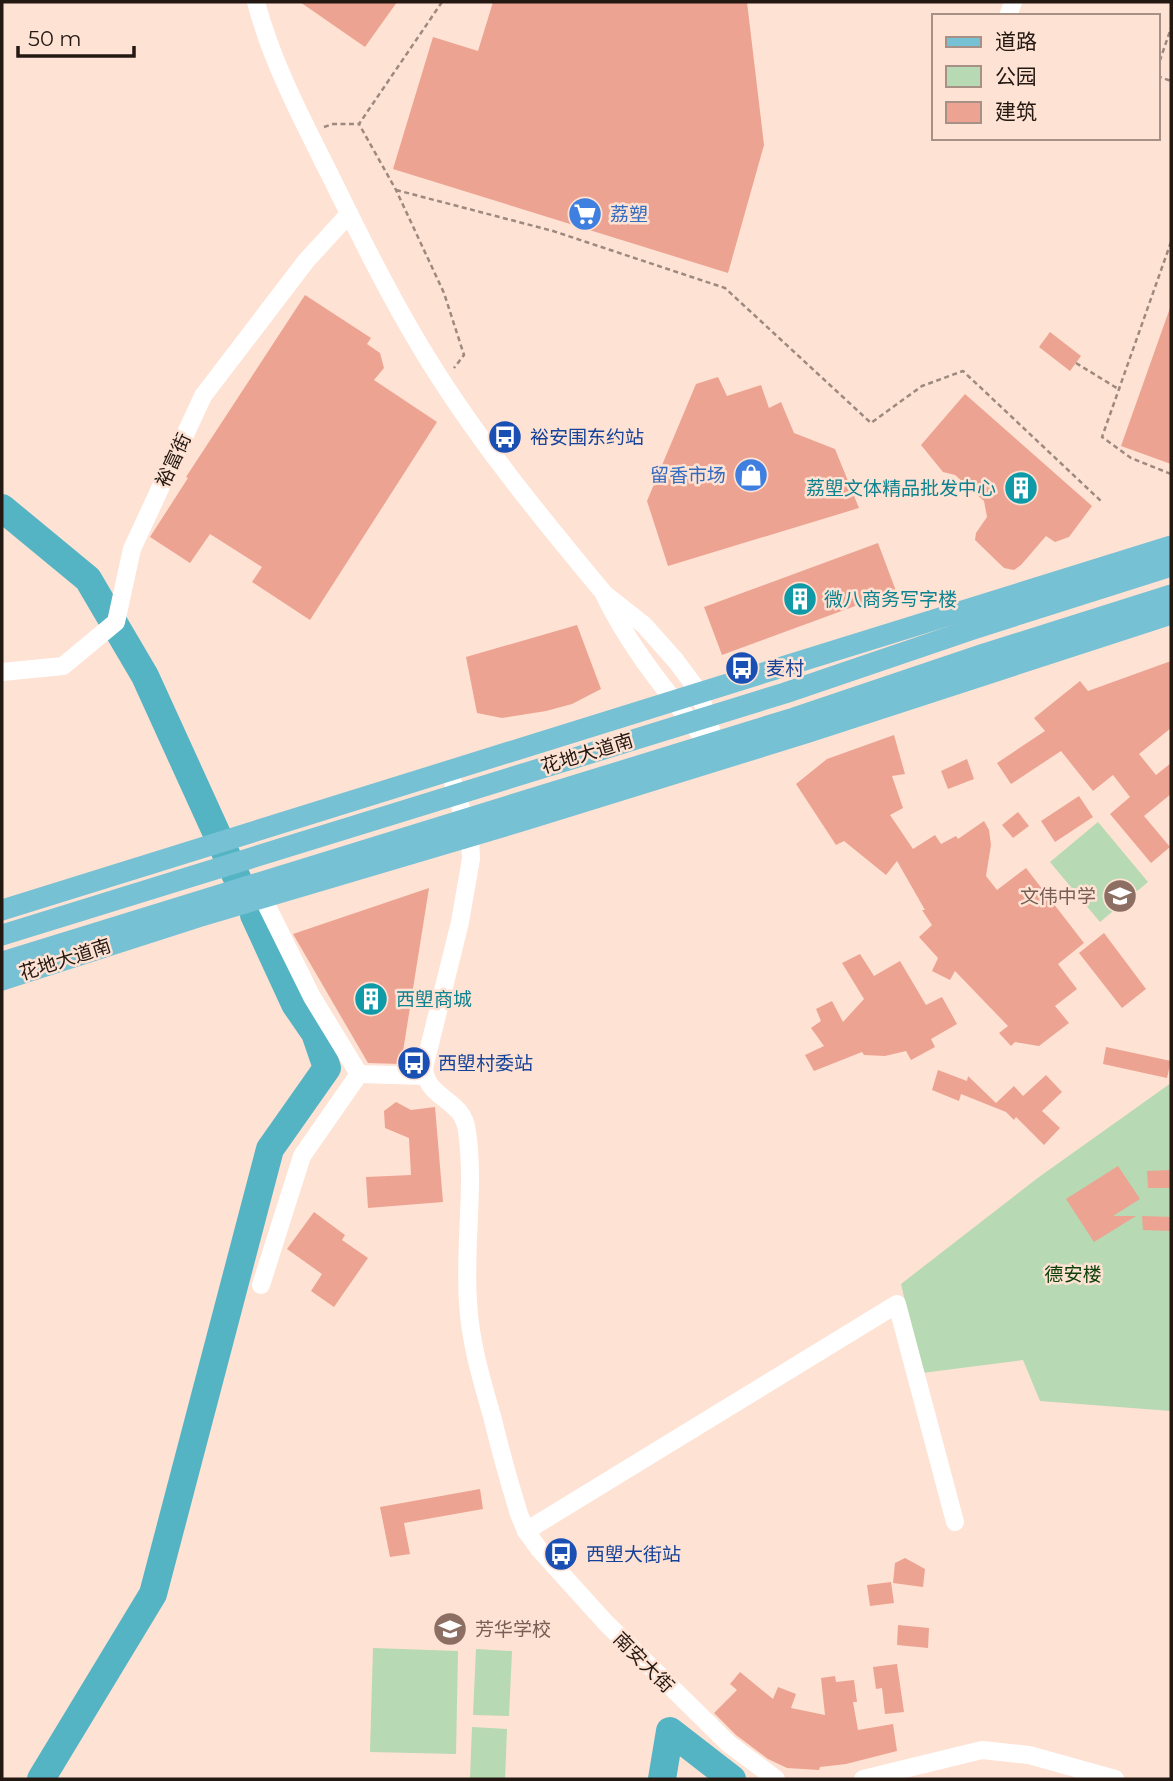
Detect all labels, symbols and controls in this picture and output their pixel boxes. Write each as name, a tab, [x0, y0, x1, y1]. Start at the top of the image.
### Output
scale bar	[18, 14, 133, 58]
legend	[932, 14, 1159, 140]
text: 50 m	[28, 26, 82, 51]
text: 道路	[995, 29, 1037, 54]
text: 公园	[995, 64, 1037, 89]
text: 建筑	[995, 99, 1037, 124]
supermarket icon: 荔塑	[566, 195, 604, 233]
place label: 荔塑	[610, 203, 648, 226]
bus stop icon: 裕安围东约站	[486, 418, 524, 456]
place label: 裕安围东约站	[530, 426, 644, 449]
street label: 裕富街	[151, 430, 196, 491]
shop icon: 留香市场	[732, 456, 770, 494]
place label: 留香市场	[650, 464, 726, 487]
building icon: 荔塱文体精品批发中心	[1002, 469, 1040, 507]
place label: 荔塱文体精品批发中心	[806, 477, 996, 500]
building icon: 微八商务写字楼	[781, 580, 819, 618]
place label: 微八商务写字楼	[824, 588, 957, 611]
bus stop icon: 麦村	[723, 649, 761, 687]
place label: 麦村	[766, 657, 804, 680]
street label: 花地大道南	[538, 729, 636, 778]
school or university icon: 文伟中学	[1101, 877, 1139, 915]
place label: 文伟中学	[1020, 885, 1096, 908]
street label: 花地大道南	[16, 934, 114, 985]
building icon: 西塱商城	[352, 980, 390, 1018]
place label: 西塱商城	[396, 988, 472, 1011]
bus stop icon: 西塱村委站	[395, 1044, 433, 1082]
place label: 西塱村委站	[438, 1052, 533, 1075]
park label: 德安楼	[1044, 1263, 1102, 1286]
bus stop icon: 西塱大街站	[542, 1535, 580, 1573]
place label: 西塱大街站	[586, 1543, 681, 1566]
school or university icon: 芳华学校	[431, 1610, 469, 1648]
place label: 芳华学校	[475, 1618, 551, 1641]
street label: 南安大街	[609, 1627, 679, 1697]

